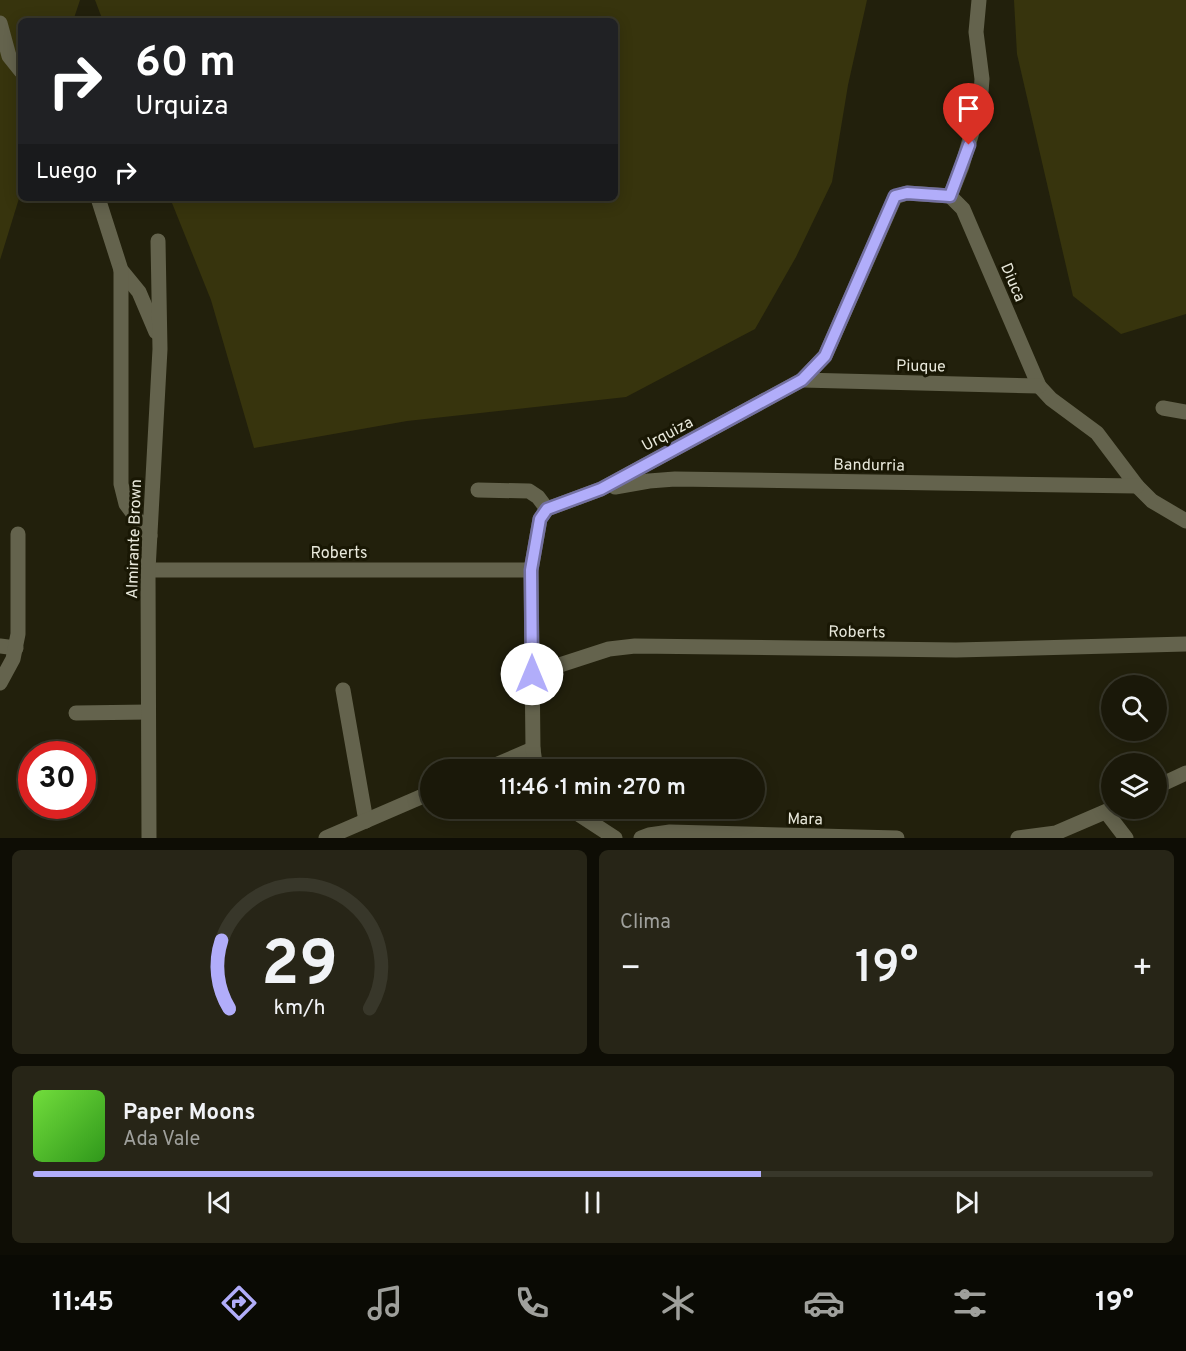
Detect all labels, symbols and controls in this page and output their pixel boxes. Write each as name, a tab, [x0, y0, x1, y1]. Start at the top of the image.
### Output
text: 60 m	[135, 38, 236, 91]
icon: right	[36, 42, 114, 120]
pin	[943, 83, 994, 145]
text: Urquiza	[135, 90, 229, 124]
icon: arrive	[952, 92, 985, 125]
icon: right	[109, 156, 142, 189]
text: Luego	[36, 159, 97, 186]
street label: Diuca	[995, 260, 1029, 305]
street label: Piuque	[896, 357, 946, 377]
street label: Urquiza	[639, 413, 697, 457]
street label: Bandurria	[833, 455, 905, 477]
street label: Almirante Brown	[123, 479, 147, 599]
street label: Roberts	[310, 544, 368, 564]
street label: Roberts	[828, 623, 886, 643]
position arrow	[500, 642, 564, 706]
map controls	[1101, 675, 1167, 819]
button: search	[1101, 675, 1167, 741]
speed limit sign: 30	[18, 741, 96, 819]
button: layers	[1101, 753, 1167, 819]
text: 11:46 · 1 min · 270 m	[499, 775, 686, 802]
street label: Mara	[787, 810, 823, 830]
text: Clima	[620, 910, 671, 936]
text: 29	[261, 928, 338, 1007]
text: 19°	[855, 941, 918, 998]
text: −	[620, 949, 641, 991]
text: +	[1132, 949, 1153, 991]
text: km/h	[273, 995, 326, 1022]
text: Paper Moons	[123, 1100, 255, 1127]
text: Ada Vale	[123, 1127, 200, 1153]
icon: previous	[203, 1186, 236, 1219]
icon: pause	[576, 1186, 609, 1219]
icon: next	[950, 1186, 983, 1219]
icon: directions	[218, 1282, 260, 1324]
icon: music	[364, 1282, 406, 1324]
icon: phone	[511, 1282, 553, 1324]
icon: climate	[657, 1282, 699, 1324]
icon: car	[803, 1282, 845, 1324]
icon: filters	[949, 1282, 991, 1324]
text: 11:45	[52, 1286, 114, 1320]
text: 19°	[1095, 1286, 1134, 1320]

